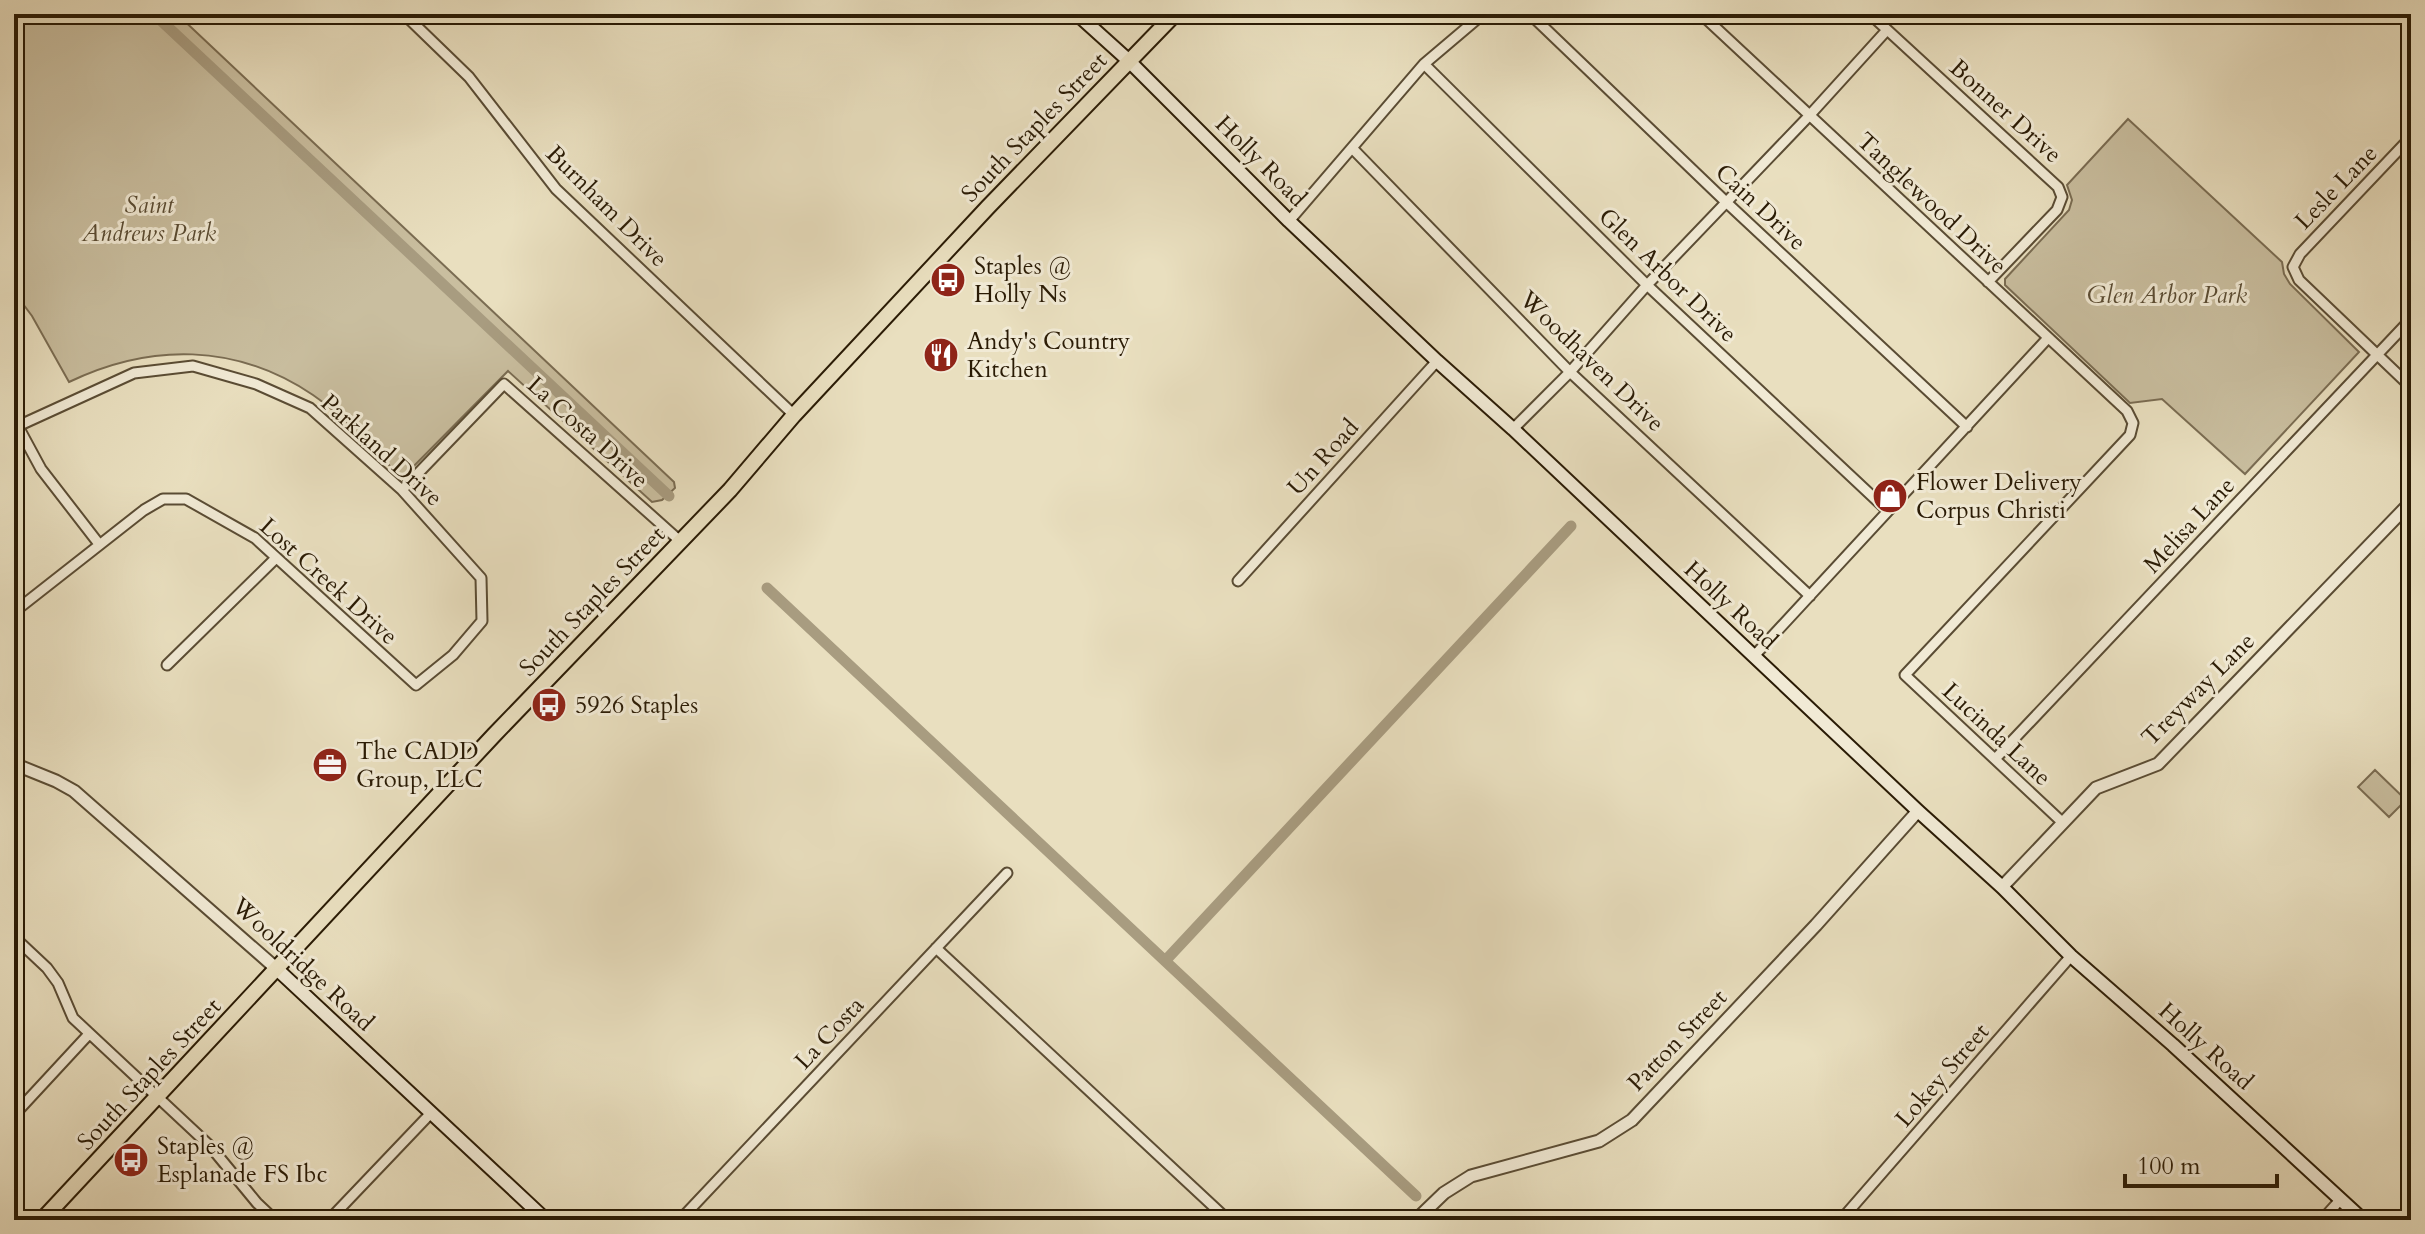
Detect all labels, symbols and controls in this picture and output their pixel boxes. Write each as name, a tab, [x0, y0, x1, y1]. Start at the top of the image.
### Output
street label: South Staples Street	[954, 45, 1115, 210]
street label: Bonner Drive	[1942, 52, 2069, 171]
street label: Holly Road	[1208, 108, 1314, 215]
street label: Tanglewood Drive	[1849, 125, 2014, 282]
street label: Burnham Drive	[538, 138, 675, 275]
street label: Lesle Lane	[2288, 138, 2385, 237]
street label: Cain Drive	[1708, 157, 1813, 258]
park label: Saint Andrews Park	[81, 189, 216, 250]
street label: Glen Arbor Drive	[1591, 201, 1744, 350]
place label: Staples @ Holly Ns	[974, 250, 1072, 311]
bus stop icon: Staples @ Holly Ns	[929, 261, 967, 299]
park label: Glen Arbor Park	[2087, 279, 2247, 312]
street label: Woodhaven Drive	[1511, 283, 1671, 439]
place label: Andy's Country Kitchen	[967, 325, 1131, 386]
restaurant icon: Andy's Country Kitchen	[922, 336, 960, 374]
street label: La Costa Drive	[520, 369, 656, 496]
street label: Parkland Drive	[314, 387, 450, 514]
street label: Un Road	[1280, 412, 1367, 503]
place label: Flower Delivery Corpus Christi	[1916, 466, 2082, 527]
street label: Melisa Lane	[2136, 470, 2243, 581]
shop icon: Flower Delivery Corpus Christi	[1871, 477, 1909, 515]
street label: Lost Creek Drive	[252, 510, 405, 652]
street label: South Staples Street	[512, 519, 673, 684]
street label: Holly Road	[1677, 553, 1785, 658]
street label: Treyway Lane	[2134, 625, 2262, 753]
street label: Lucinda Lane	[1935, 675, 2058, 794]
bus stop icon: 5926 Staples	[530, 686, 568, 724]
place label: 5926 Staples	[575, 689, 698, 722]
place label: The CADD Group, LLC	[356, 735, 483, 796]
office icon: The CADD Group, LLC	[311, 746, 349, 784]
street label: Wooldridge Road	[224, 889, 381, 1039]
street label: Patton Street	[1620, 982, 1735, 1099]
street label: La Costa	[787, 989, 872, 1077]
street label: South Staples Street	[70, 991, 229, 1158]
street label: Holly Road	[2151, 995, 2260, 1098]
street label: Lokey Street	[1888, 1016, 1997, 1134]
place label: Staples @ Esplanade FS Ibc	[157, 1130, 327, 1191]
scale bar	[2125, 1138, 2277, 1188]
bus stop icon: Staples @ Esplanade FS Ibc	[112, 1141, 150, 1179]
text: 100 m	[2137, 1150, 2201, 1183]

